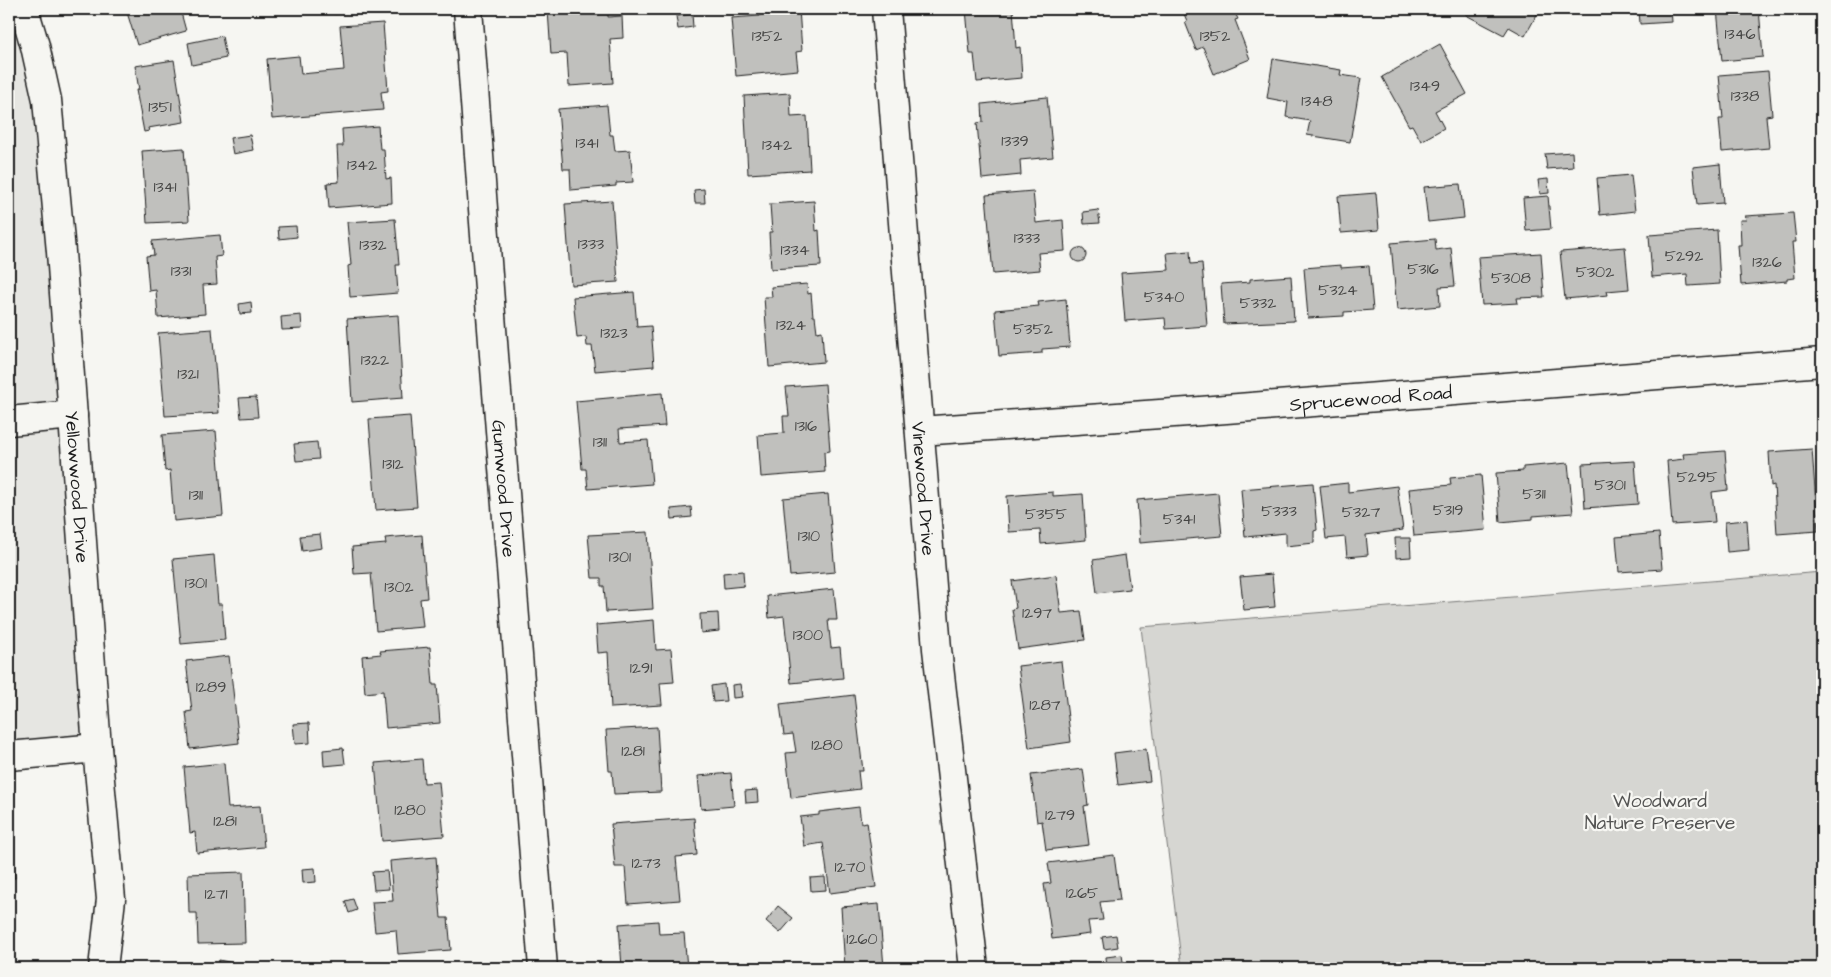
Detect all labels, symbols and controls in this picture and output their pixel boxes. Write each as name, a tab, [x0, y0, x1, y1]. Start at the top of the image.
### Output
house number: 1346	[1724, 23, 1756, 45]
house number: 1352	[752, 25, 782, 47]
house number: 1352	[1200, 25, 1230, 47]
house number: 1349	[1410, 75, 1440, 97]
house number: 1338	[1731, 85, 1759, 107]
house number: 1348	[1301, 90, 1333, 112]
house number: 1351	[148, 96, 172, 118]
house number: 1339	[1001, 130, 1029, 152]
house number: 1341	[575, 132, 599, 154]
house number: 1342	[762, 134, 792, 156]
house number: 1342	[347, 154, 377, 176]
house number: 1341	[153, 176, 177, 198]
house number: 1333	[1014, 227, 1040, 249]
house number: 1333	[578, 233, 604, 255]
house number: 1332	[359, 234, 387, 256]
house number: 1334	[780, 239, 810, 261]
house number: 5292	[1665, 245, 1703, 267]
house number: 1326	[1752, 251, 1782, 273]
house number: 5316	[1407, 258, 1439, 280]
house number: 1331	[171, 260, 191, 282]
house number: 5302	[1576, 261, 1614, 283]
house number: 5308	[1491, 267, 1531, 289]
house number: 5324	[1318, 279, 1358, 301]
house number: 5340	[1144, 286, 1184, 308]
house number: 5332	[1240, 292, 1276, 314]
house number: 1324	[776, 314, 806, 336]
house number: 5352	[1013, 318, 1053, 340]
house number: 1323	[600, 322, 628, 344]
house number: 1322	[361, 349, 389, 371]
house number: 1321	[177, 363, 199, 385]
street label: Sprucewood Road	[1289, 379, 1453, 419]
street label: Yellowwood Drive	[58, 410, 96, 564]
house number: 1316	[795, 415, 817, 437]
street label: Gumwood Drive	[484, 419, 522, 558]
street label: Vinewood Drive	[904, 420, 942, 557]
house number: 1311	[593, 431, 607, 453]
house number: 1312	[382, 453, 404, 475]
house number: 5295	[1677, 466, 1718, 488]
house number: 5301	[1594, 474, 1626, 496]
house number: 5311	[1522, 483, 1546, 505]
house number: 1311	[189, 484, 203, 506]
house number: 5319	[1433, 499, 1463, 521]
house number: 5333	[1261, 500, 1297, 522]
house number: 5327	[1342, 501, 1380, 523]
house number: 5355	[1025, 503, 1068, 525]
house number: 5341	[1163, 508, 1195, 530]
house number: 1310	[798, 525, 820, 547]
house number: 1301	[609, 546, 631, 568]
house number: 1301	[185, 572, 207, 594]
house number: 1302	[384, 576, 414, 598]
house number: 1297	[1022, 602, 1052, 624]
house number: 1300	[793, 624, 823, 646]
house number: 1291	[630, 657, 652, 679]
house number: 1289	[196, 676, 226, 698]
house number: 1287	[1029, 694, 1061, 716]
house number: 1280	[811, 734, 843, 756]
house number: 1281	[621, 740, 645, 762]
park label: Woodward Nature Preserve	[1585, 788, 1735, 837]
house number: 1280	[394, 799, 426, 821]
house number: 1279	[1045, 804, 1075, 826]
house number: 1281	[213, 810, 237, 832]
house number: 1273	[631, 852, 661, 874]
house number: 1270	[834, 856, 866, 878]
house number: 1265	[1066, 882, 1099, 904]
house number: 1271	[204, 883, 228, 905]
house number: 1260	[846, 928, 878, 950]

